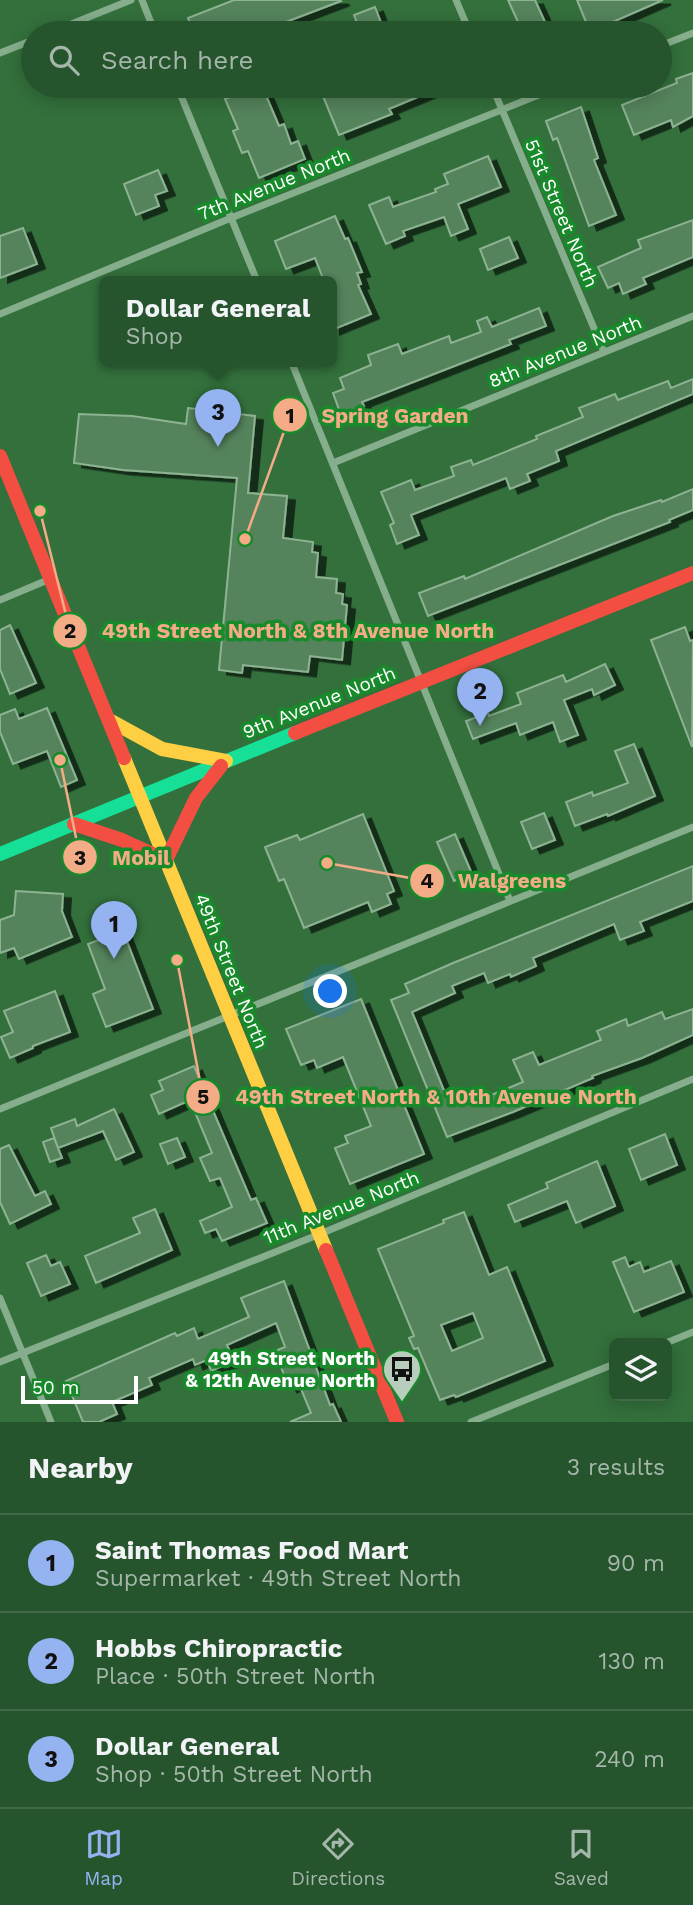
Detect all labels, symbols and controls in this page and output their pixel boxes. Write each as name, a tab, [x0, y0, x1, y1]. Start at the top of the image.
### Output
search box	[21, 21, 672, 98]
icon: search	[45, 41, 83, 79]
text: Search here	[101, 45, 253, 75]
street label: 51st Street North	[520, 136, 603, 291]
street label: 7th Avenue North	[195, 143, 354, 225]
popup	[99, 276, 337, 367]
text: Dollar General	[126, 293, 310, 323]
street label: 8th Avenue North	[485, 310, 645, 393]
text: Shop	[126, 323, 183, 350]
pin: 3	[195, 389, 241, 447]
callout: Spring Garden	[273, 394, 483, 436]
text: 1	[285, 403, 295, 428]
text: Spring Garden	[321, 403, 469, 428]
callout: 49th Street North & 8th Avenue North	[53, 610, 508, 652]
text: 2	[64, 618, 76, 643]
text: 49th Street North & 8th Avenue North	[102, 618, 494, 643]
street label: 9th Avenue North	[239, 661, 399, 744]
pin: 2	[457, 668, 503, 726]
callout: Mobil	[63, 836, 184, 878]
text: 3	[74, 845, 86, 870]
text: Mobil	[112, 845, 170, 870]
callout: Walgreens	[409, 860, 581, 902]
text: 4	[420, 868, 434, 893]
text: Walgreens	[458, 868, 566, 893]
street label: 49th Street North	[190, 890, 273, 1052]
pin: 1	[91, 901, 137, 959]
your location	[313, 974, 347, 1008]
callout: 49th Street North & 10th Avenue North	[186, 1076, 651, 1118]
text: 5	[197, 1084, 209, 1109]
text: 49th Street North & 10th Avenue North	[235, 1084, 637, 1109]
street label: 11th Avenue North	[260, 1166, 422, 1249]
map controls	[609, 1338, 672, 1401]
button: layers	[609, 1338, 672, 1401]
place label: 49th Street North & 12th Avenue North	[186, 1347, 375, 1392]
bus stop icon: 49th Street North & 12th Avenue North	[381, 1348, 423, 1403]
scale bar	[21, 1373, 138, 1405]
text: 50 m	[32, 1376, 79, 1399]
text: Nearby	[28, 1450, 133, 1485]
text: 3 results	[567, 1454, 665, 1481]
text: Saint Thomas Food Mart	[95, 1535, 408, 1565]
text: 1	[46, 1550, 56, 1577]
text: 90 m	[607, 1550, 665, 1577]
text: Supermarket · 49th Street North	[95, 1565, 461, 1592]
text: Hobbs Chiropractic	[95, 1633, 342, 1663]
text: 2	[44, 1648, 58, 1675]
text: 130 m	[599, 1648, 665, 1675]
text: Place · 50th Street North	[95, 1663, 376, 1690]
text: Dollar General	[95, 1731, 279, 1761]
text: 3	[44, 1746, 58, 1773]
text: 240 m	[594, 1746, 665, 1773]
text: Shop · 50th Street North	[95, 1761, 373, 1788]
tab: Map	[84, 1825, 123, 1890]
tab: Directions	[291, 1825, 385, 1890]
tab: Saved	[554, 1825, 609, 1890]

